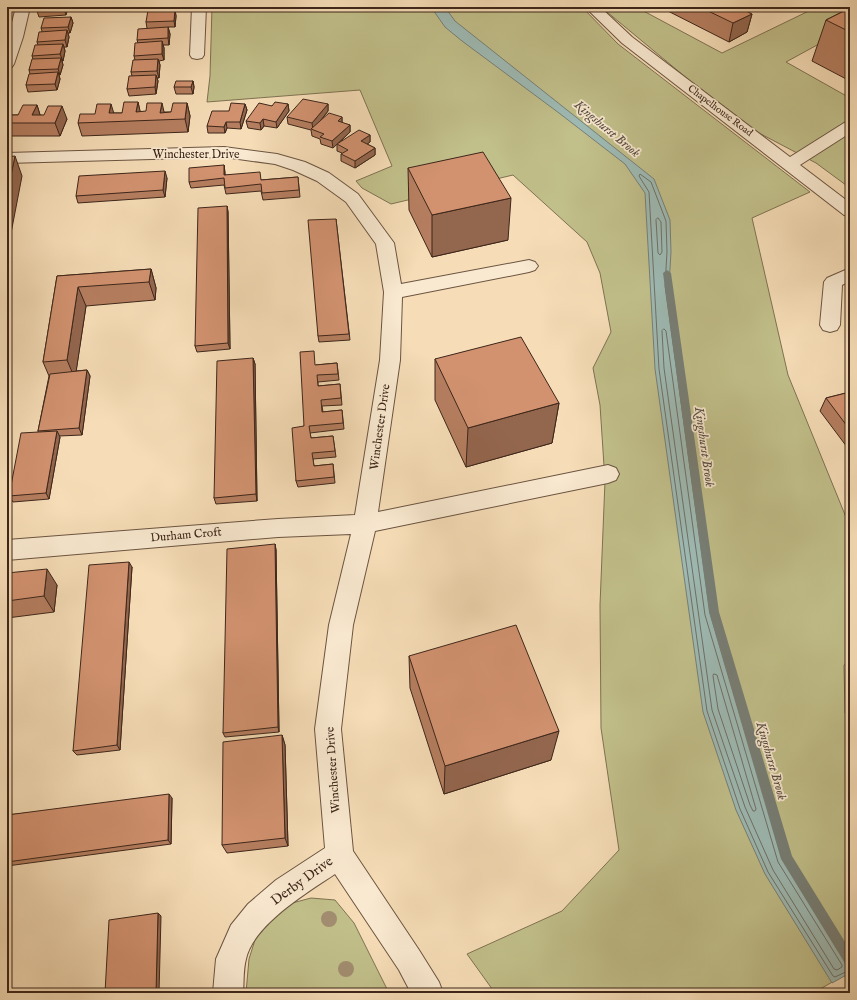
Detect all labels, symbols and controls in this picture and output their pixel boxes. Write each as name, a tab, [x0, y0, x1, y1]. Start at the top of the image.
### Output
street label: Chapelhouse Road	[685, 82, 756, 140]
water label: Kingshurst Brook	[569, 96, 644, 163]
street label: Winchester Drive	[153, 147, 240, 162]
street label: Winchester Drive	[367, 382, 394, 471]
water label: Kingshurst Brook	[689, 405, 718, 489]
street label: Durham Croft	[150, 524, 222, 546]
water label: Kingshurst Brook	[750, 719, 790, 803]
street label: Winchester Drive	[322, 726, 344, 814]
street label: Derby Drive	[267, 852, 337, 910]

